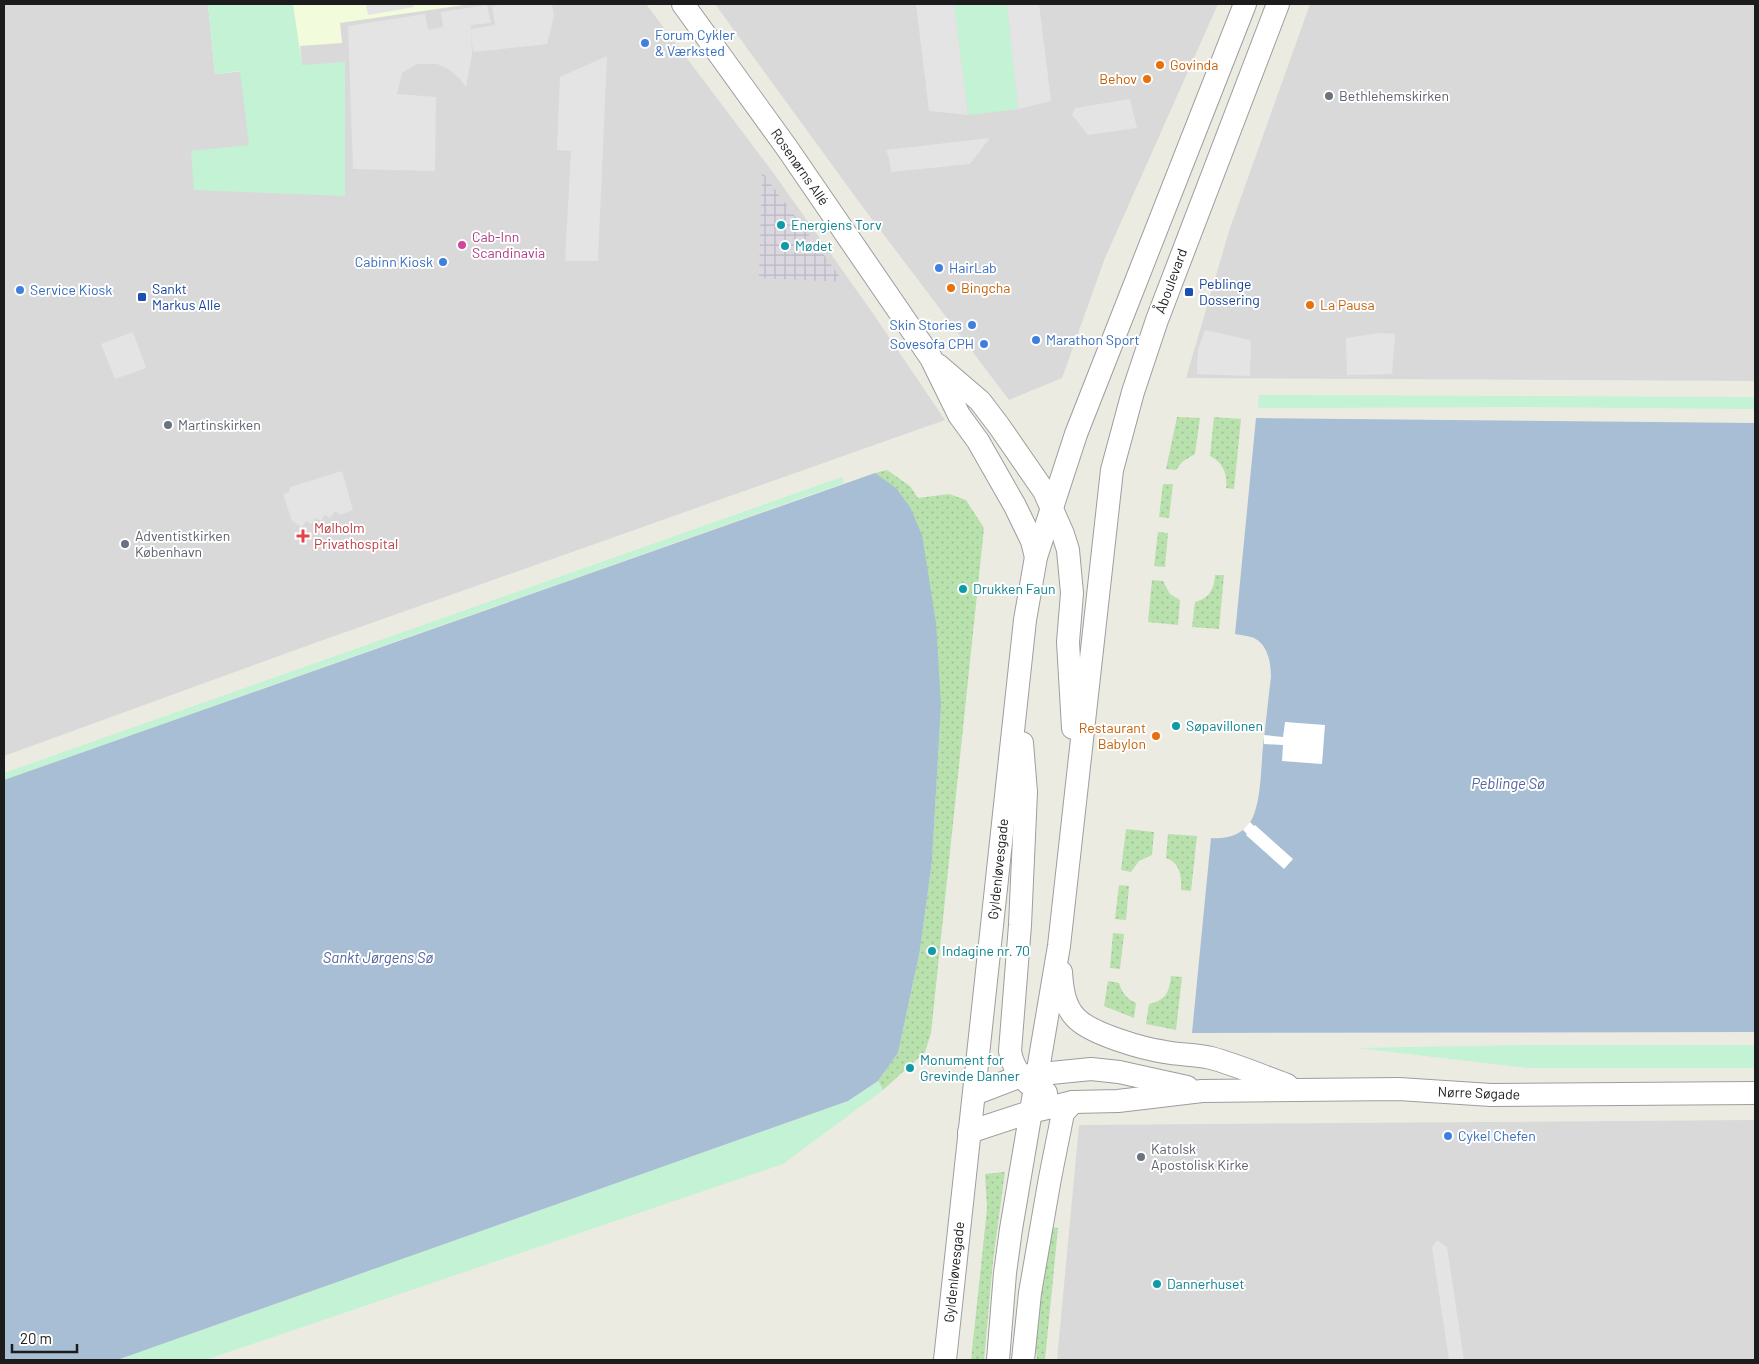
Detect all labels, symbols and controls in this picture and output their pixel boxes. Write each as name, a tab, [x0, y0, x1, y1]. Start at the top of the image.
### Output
place label: Forum Cykler & Værksted	[655, 26, 735, 59]
marker: Forum Cykler & Værksted	[639, 37, 651, 49]
place label: Govinda	[1170, 56, 1218, 73]
marker: Govinda	[1154, 59, 1166, 71]
place label: Behov	[1099, 70, 1137, 87]
marker: Behov	[1141, 73, 1153, 85]
place label: Bethlehemskirken	[1339, 87, 1449, 104]
marker: Bethlehemskirken	[1323, 90, 1335, 102]
street label: Rosenørns Allé	[768, 125, 833, 208]
place label: Energiens Torv	[791, 216, 882, 233]
marker: Energiens Torv	[775, 219, 787, 231]
place label: Cab-Inn Scandinavia	[472, 228, 545, 261]
place label: Mødet	[795, 237, 833, 254]
marker: Cab-Inn Scandinavia	[456, 239, 468, 251]
marker: Mødet	[779, 240, 791, 252]
street label: Åboulevard	[1151, 246, 1190, 316]
place label: Cabinn Kiosk	[355, 253, 433, 270]
marker: Cabinn Kiosk	[437, 256, 449, 268]
place label: HairLab	[949, 259, 997, 276]
marker: HairLab	[933, 262, 945, 274]
place label: Peblinge Dossering	[1199, 275, 1260, 308]
place label: Bingcha	[961, 279, 1010, 296]
place label: Sankt Markus Alle	[152, 280, 221, 313]
place label: Service Kiosk	[30, 281, 112, 298]
marker: Bingcha	[945, 282, 957, 294]
marker: Service Kiosk	[14, 284, 26, 296]
marker: Peblinge Dossering	[1183, 286, 1195, 298]
marker: Sankt Markus Alle	[136, 291, 148, 303]
place label: La Pausa	[1320, 296, 1375, 313]
marker: La Pausa	[1304, 299, 1316, 311]
place label: Skin Stories	[889, 316, 962, 333]
marker: Skin Stories	[966, 319, 978, 331]
place label: Marathon Sport	[1046, 331, 1140, 348]
marker: Marathon Sport	[1030, 334, 1042, 346]
place label: Sovesofa CPH	[890, 335, 974, 352]
marker: Sovesofa CPH	[978, 338, 990, 350]
place label: Martinskirken	[178, 416, 261, 433]
marker: Martinskirken	[162, 419, 174, 431]
place label: Mølholm Privathospital	[314, 519, 398, 552]
place label: Adventistkirken København	[135, 527, 230, 560]
marker: Mølholm Privathospital	[296, 529, 310, 543]
marker: Adventistkirken København	[119, 538, 131, 550]
place label: Drukken Faun	[973, 580, 1056, 597]
marker: Drukken Faun	[957, 583, 969, 595]
place label: Søpavillonen	[1186, 717, 1263, 734]
place label: Restaurant Babylon	[1079, 719, 1146, 752]
marker: Søpavillonen	[1170, 720, 1182, 732]
marker: Restaurant Babylon	[1150, 730, 1162, 742]
water label: Peblinge Sø	[1471, 774, 1545, 792]
street label: Gyldenløvesgade	[984, 818, 1011, 920]
place label: Indagine nr. 70	[942, 942, 1030, 959]
marker: Indagine nr. 70	[926, 945, 938, 957]
water label: Sankt Jørgens Sø	[323, 948, 434, 966]
place label: Monument for Grevinde Danner	[920, 1051, 1020, 1084]
marker: Monument for Grevinde Danner	[904, 1062, 916, 1074]
street label: Nørre Søgade	[1437, 1083, 1521, 1102]
place label: Cykel Chefen	[1458, 1127, 1536, 1144]
marker: Cykel Chefen	[1442, 1130, 1454, 1142]
place label: Katolsk Apostolisk Kirke	[1151, 1140, 1249, 1173]
marker: Katolsk Apostolisk Kirke	[1135, 1151, 1147, 1163]
street label: Gyldenløvesgade	[940, 1221, 967, 1323]
place label: Dannerhuset	[1167, 1275, 1245, 1292]
marker: Dannerhuset	[1151, 1278, 1163, 1290]
scale bar	[12, 1322, 78, 1354]
text: 20 m	[20, 1329, 52, 1347]

